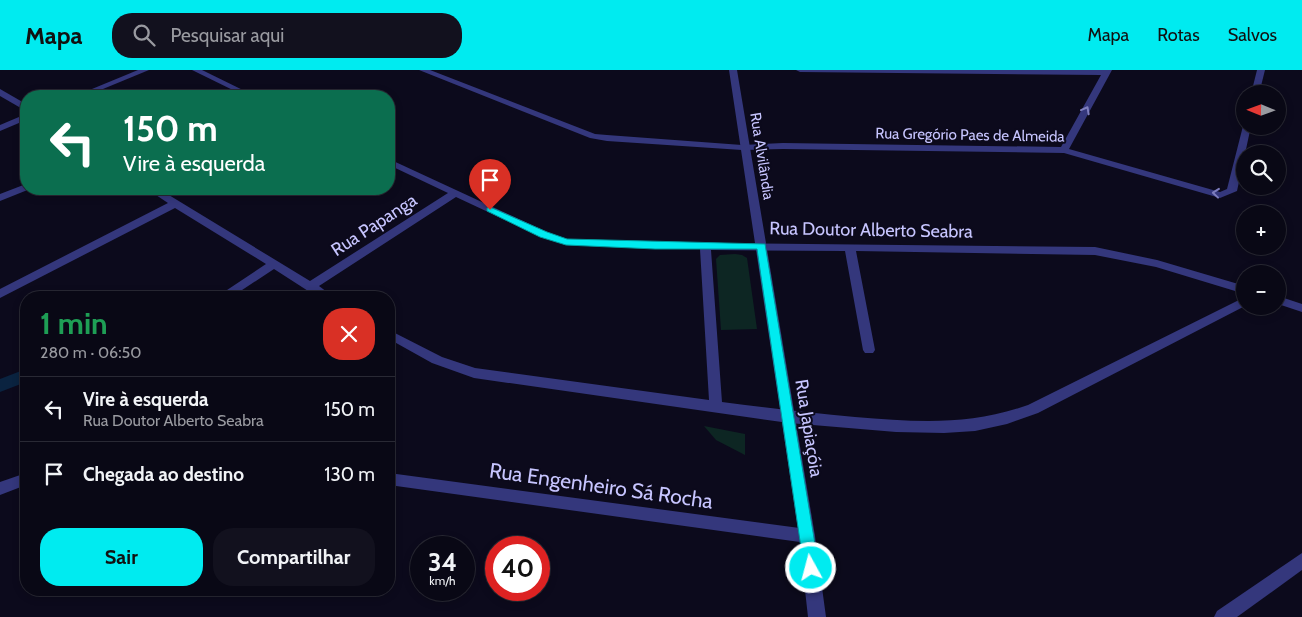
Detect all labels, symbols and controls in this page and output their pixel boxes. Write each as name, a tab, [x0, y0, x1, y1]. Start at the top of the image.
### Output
search box	[112, 13, 462, 58]
text: Mapa	[25, 21, 82, 50]
icon: search	[130, 21, 158, 49]
text: Pesquisar aqui	[170, 24, 284, 47]
text: Mapa	[1087, 24, 1129, 46]
text: Rotas	[1157, 24, 1200, 46]
text: Salvos	[1228, 24, 1277, 46]
north arrow	[1236, 85, 1286, 135]
map controls	[1236, 85, 1286, 315]
one-way arrow	[1080, 106, 1090, 115]
text: 150 m	[123, 107, 218, 150]
icon: left	[40, 110, 105, 175]
street label: Rua Alvilândia	[746, 111, 778, 202]
street label: Rua Gregório Paes de Almeida	[875, 124, 1066, 146]
button: search	[1236, 145, 1286, 195]
text: Vire à esquerda	[123, 150, 265, 177]
pin	[469, 159, 511, 210]
icon: arrive	[476, 166, 504, 194]
one-way arrow	[1211, 188, 1219, 199]
street label: Rua Papanga	[327, 189, 421, 261]
button: +	[1236, 205, 1286, 255]
street label: Rua Doutor Alberto Seabra	[769, 217, 973, 243]
button: −	[1236, 265, 1286, 315]
text: 1 min	[40, 305, 108, 342]
button: close	[323, 308, 375, 360]
text: 280 m · 06:50	[40, 343, 141, 362]
street label: Rua Japiaçóia	[790, 378, 828, 479]
text: Vire à esquerda	[83, 388, 209, 411]
icon: left	[40, 395, 68, 423]
text: 150 m	[324, 398, 375, 421]
text: Rua Doutor Alberto Seabra	[83, 411, 264, 430]
street label: Rua Engenheiro Sá Rocha	[488, 457, 714, 514]
icon: arrive	[40, 460, 68, 488]
text: Chegada ao destino	[83, 463, 244, 486]
text: 130 m	[324, 463, 375, 486]
button: Sair	[40, 528, 203, 586]
button: Compartilhar	[213, 528, 375, 586]
speed limit sign: 40	[485, 536, 550, 601]
position arrow	[784, 541, 836, 593]
text: 34	[428, 547, 457, 577]
text: km/h	[429, 573, 456, 588]

